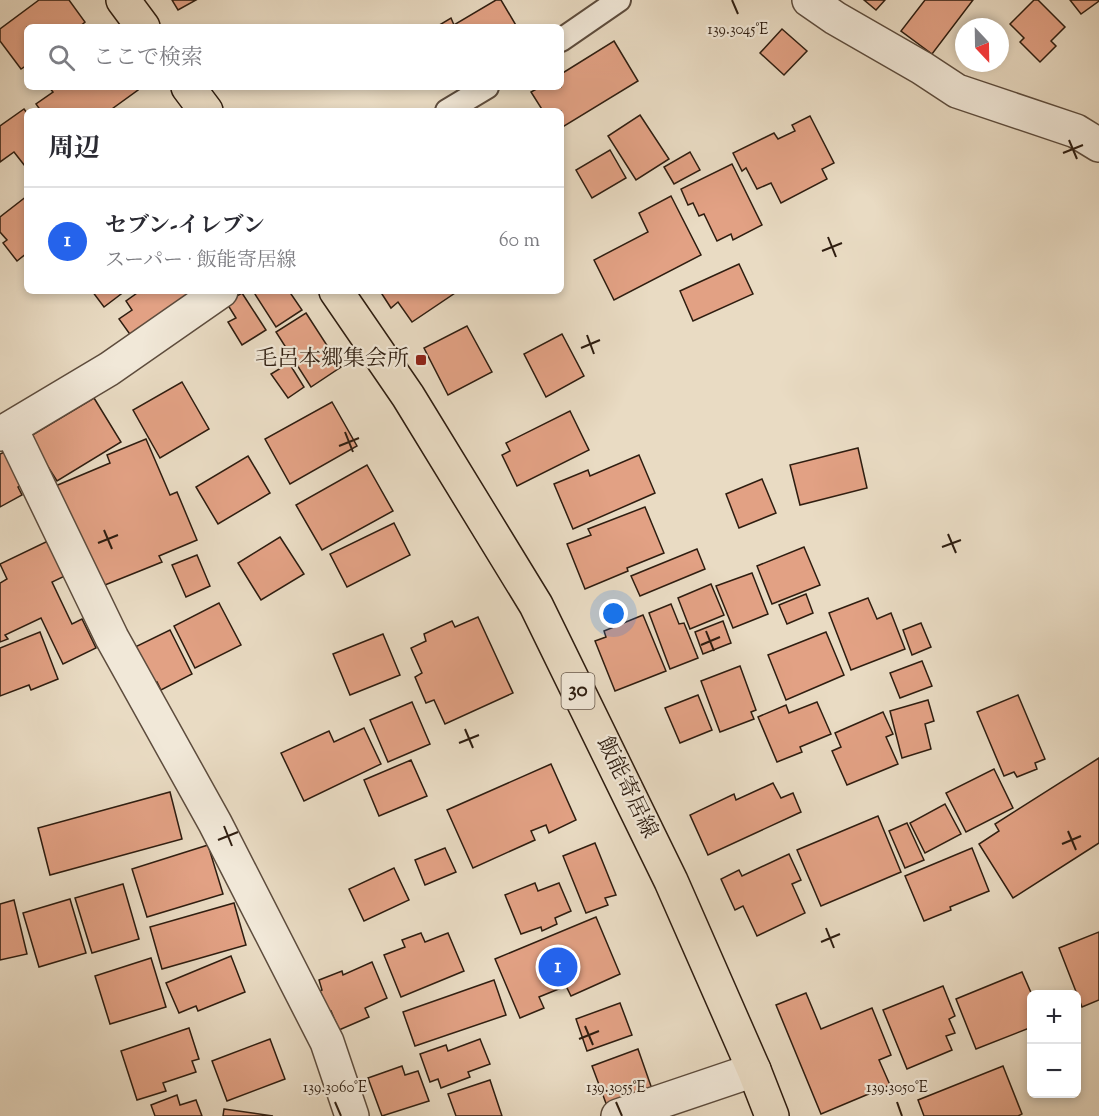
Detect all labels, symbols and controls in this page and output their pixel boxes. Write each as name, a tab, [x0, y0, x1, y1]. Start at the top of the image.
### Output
north arrow	[955, 18, 1009, 72]
text: 139.3045°E	[708, 20, 768, 41]
search box	[24, 24, 564, 90]
icon: search	[45, 41, 78, 74]
text: ここで検索	[93, 43, 203, 75]
text: 周辺	[48, 131, 100, 168]
text: セブン-イレブン	[105, 211, 265, 243]
text: 1	[64, 227, 71, 256]
text: 60 m	[499, 227, 540, 256]
text: スーパー · 飯能寄居線	[105, 247, 297, 276]
place label: 毛呂本郷集会所	[255, 344, 409, 376]
marker: 毛呂本郷集会所	[414, 353, 428, 367]
your location	[599, 599, 628, 628]
road number: 30	[562, 673, 594, 709]
street label: 飯能寄居線	[588, 732, 664, 844]
pin: 1	[538, 944, 578, 990]
map controls	[1027, 990, 1081, 1098]
button: +	[1027, 990, 1081, 1044]
button: −	[1027, 1044, 1081, 1098]
text: 139.3060°E	[303, 1078, 367, 1099]
text: 139.3055°E	[586, 1078, 646, 1099]
text: 139.3050°E	[866, 1078, 928, 1099]

